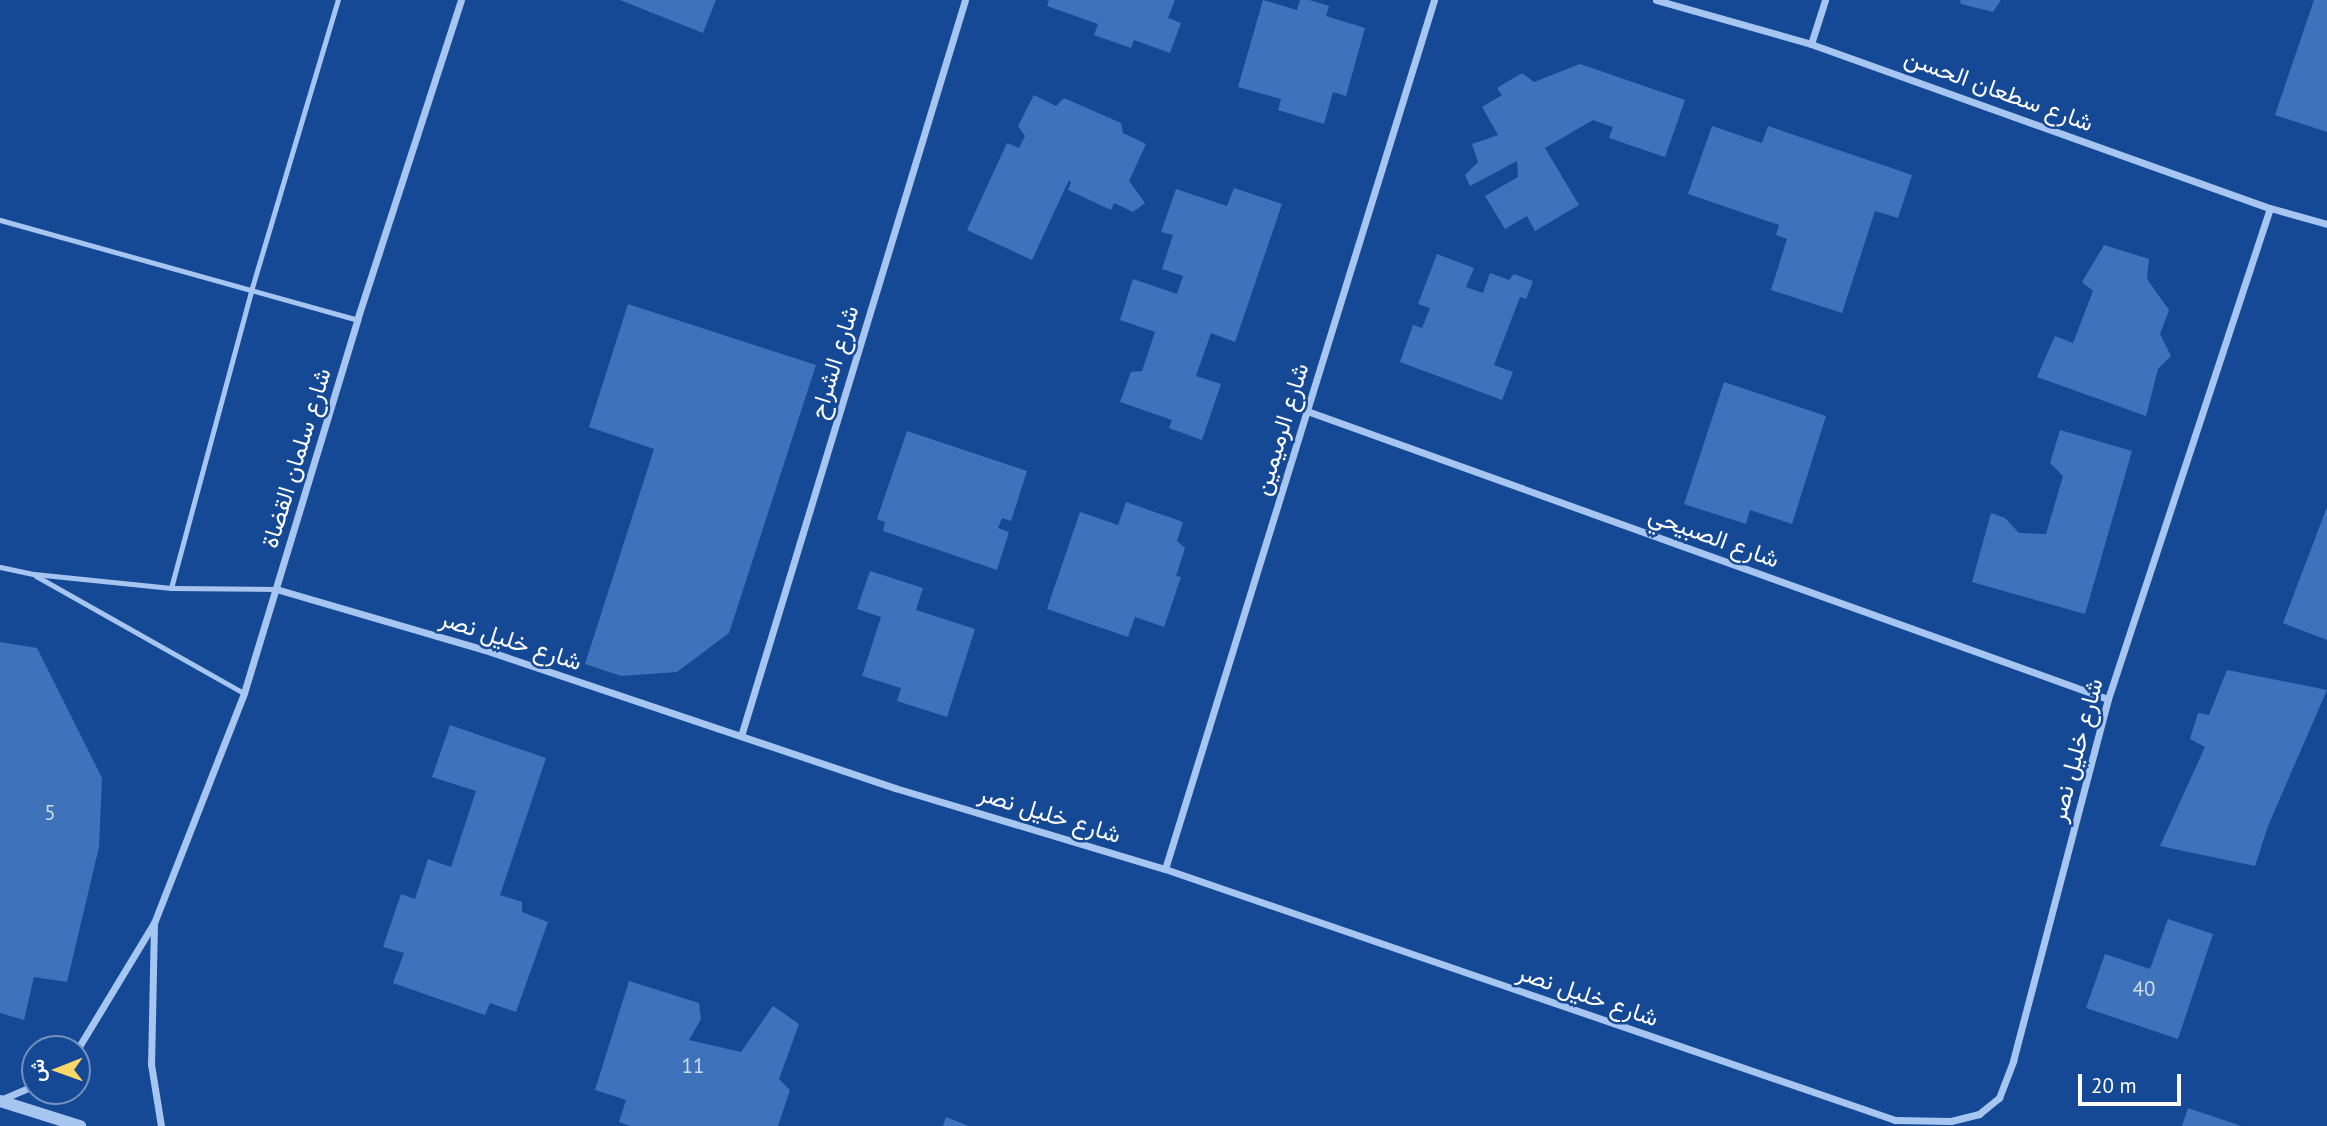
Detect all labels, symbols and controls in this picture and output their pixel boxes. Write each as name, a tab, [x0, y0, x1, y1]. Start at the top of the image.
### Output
street label: شارع سطعان الحسن	[1901, 42, 2097, 138]
street label: شارع الشراح	[803, 302, 865, 422]
street label: شارع الرميمين	[1247, 359, 1315, 499]
street label: شارع سلمان القضاة	[255, 365, 337, 551]
street label: شارع الصبيحي	[1645, 500, 1783, 574]
street label: شارع خليل نصر	[437, 604, 585, 676]
street label: شارع خليل نصر	[2043, 675, 2109, 825]
street label: شارع خليل نصر	[975, 779, 1125, 849]
house number: 5	[44, 800, 56, 826]
street label: شارع خليل نصر	[1514, 957, 1662, 1033]
house number: 40	[2133, 976, 2155, 1002]
north arrow	[21, 1035, 91, 1105]
house number: 11	[682, 1053, 704, 1079]
text: ش	[25, 1059, 49, 1082]
scale bar	[2082, 1060, 2185, 1104]
text: 20 m	[2091, 1072, 2137, 1099]

